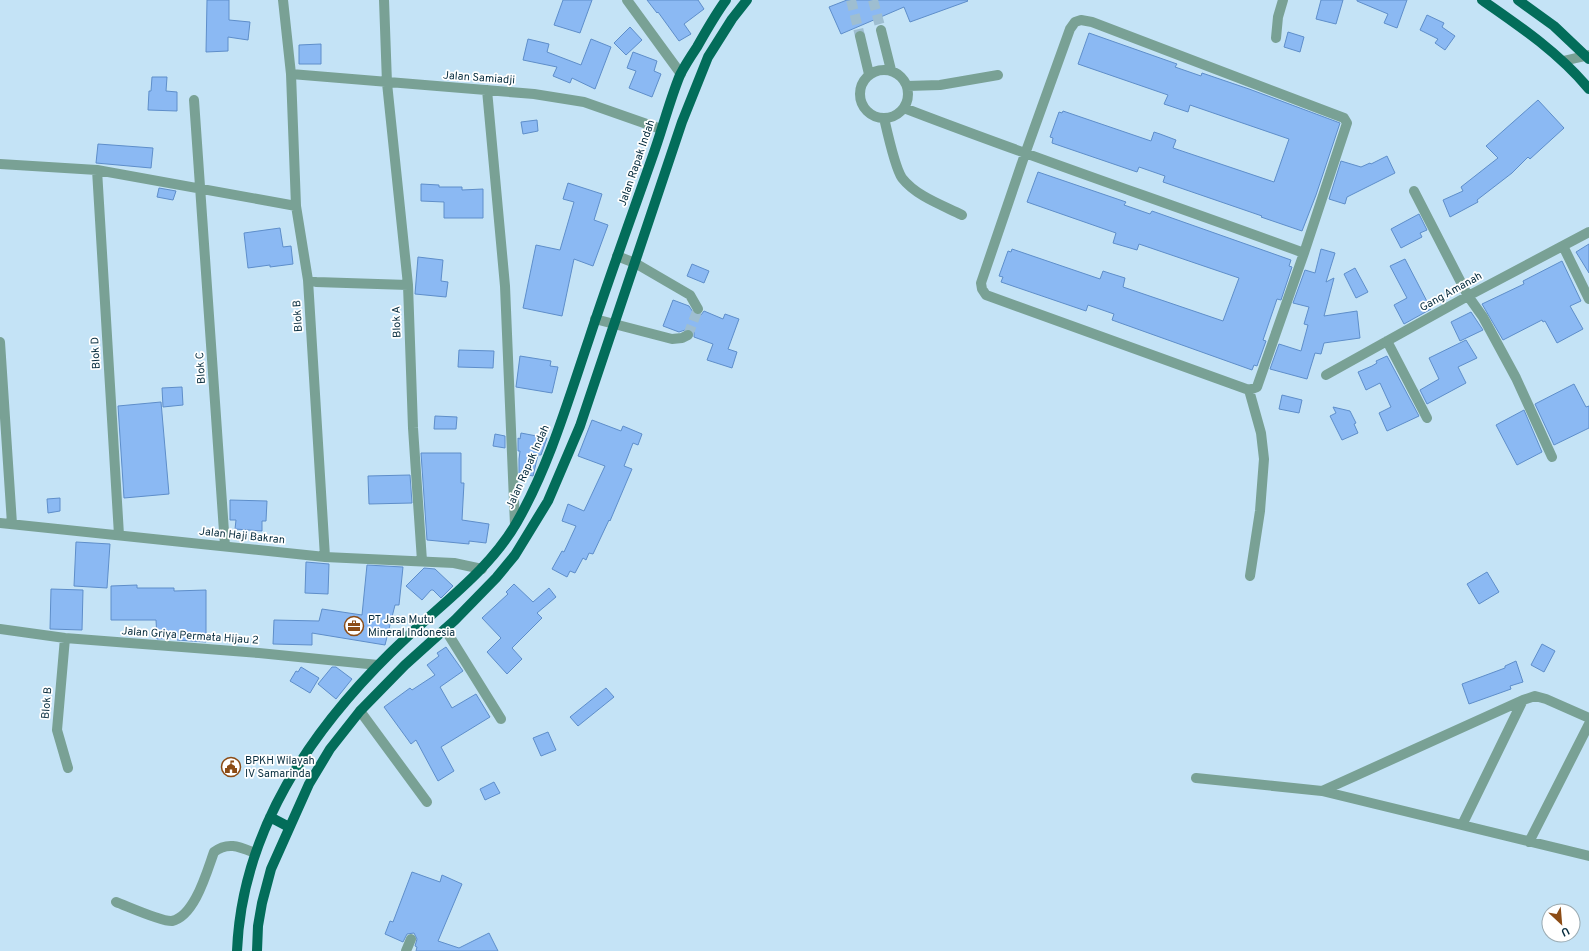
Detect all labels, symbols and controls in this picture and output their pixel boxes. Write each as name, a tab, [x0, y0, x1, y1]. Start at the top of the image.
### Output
street label: Jalan Samiadji	[443, 69, 515, 87]
street label: Jalan Rapak Indah	[616, 118, 658, 208]
street label: Gang Amanah	[1417, 269, 1485, 315]
street label: Blok B	[290, 300, 306, 332]
street label: Blok A	[389, 306, 405, 338]
street label: Blok D	[88, 337, 104, 369]
street label: Blok C	[193, 352, 209, 384]
street label: Jalan Rapak Indah	[503, 423, 553, 511]
street label: Jalan Haji Bakran	[198, 525, 286, 547]
place label: PT Jasa Mutu Mineral Indonesia	[368, 613, 455, 640]
office icon: PT Jasa Mutu Mineral Indonesia	[343, 615, 365, 637]
street label: Jalan Griya Permata Hijau 2	[121, 624, 259, 648]
street label: Blok B	[39, 687, 55, 719]
place label: BPKH Wilayah IV Samarinda	[245, 754, 315, 781]
public building icon: BPKH Wilayah IV Samarinda	[220, 756, 242, 778]
north arrow	[1541, 903, 1581, 943]
text: U	[1558, 923, 1572, 939]

